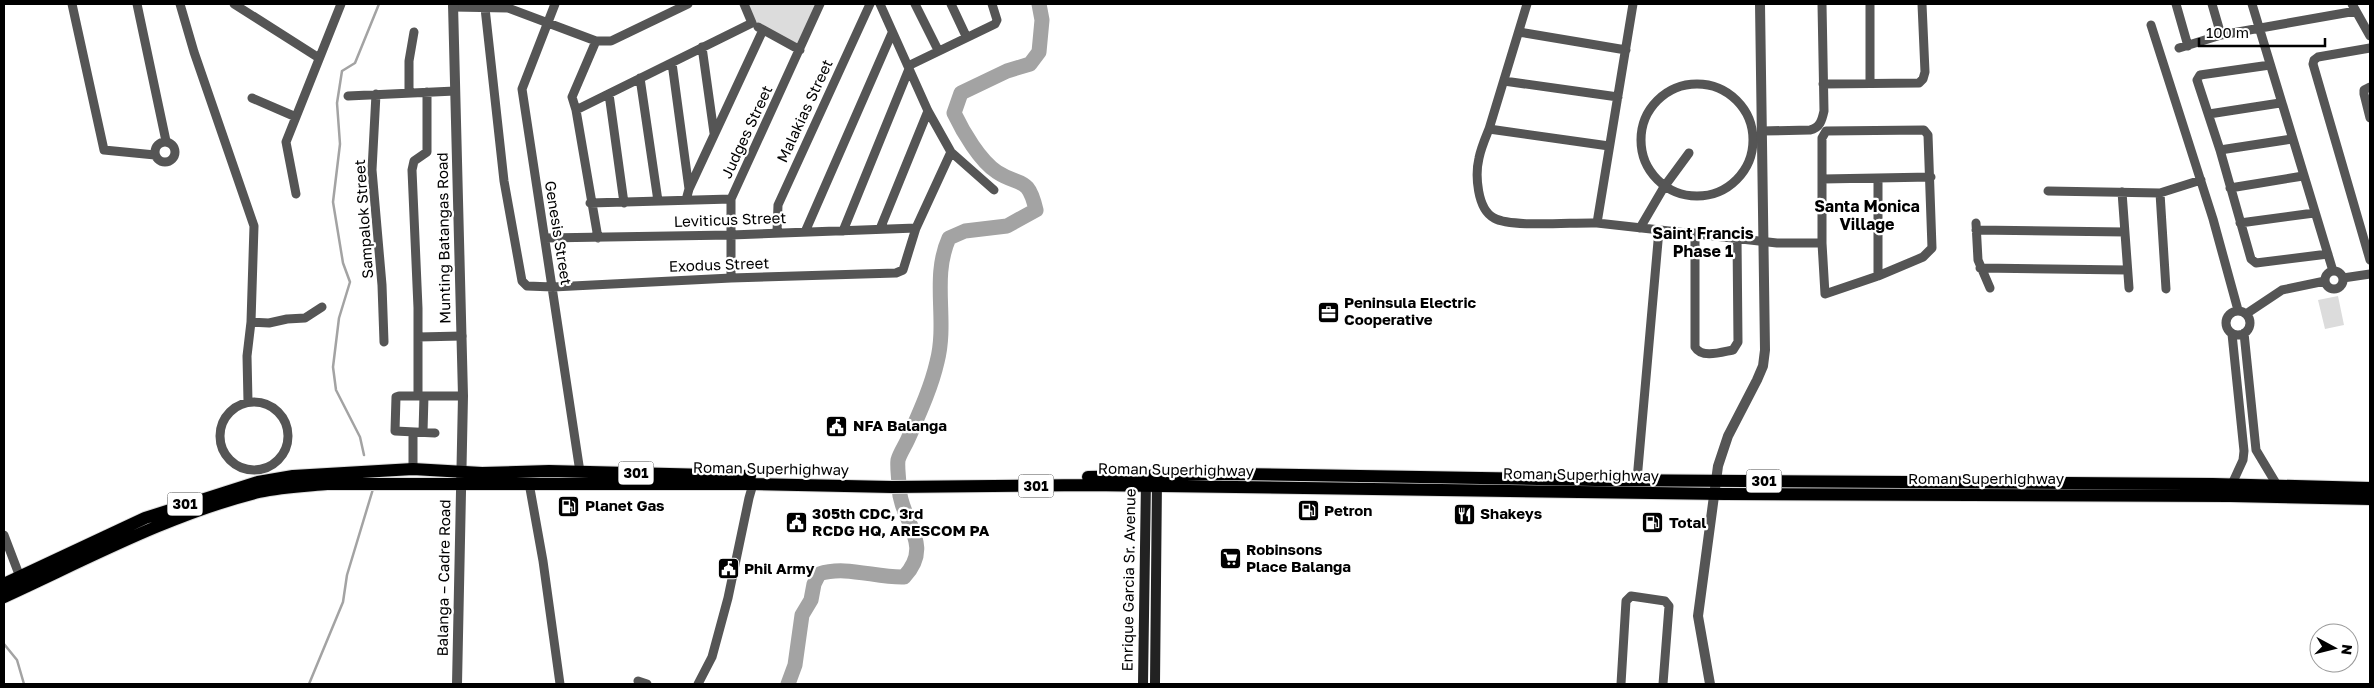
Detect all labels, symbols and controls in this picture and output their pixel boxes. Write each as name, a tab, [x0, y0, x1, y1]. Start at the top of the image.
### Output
scale bar	[2199, 15, 2325, 47]
text: 100 m	[2206, 23, 2249, 41]
street label: Malakias Street	[772, 56, 836, 165]
street label: Judges Street	[717, 82, 776, 181]
street label: Munting Batangas Road	[433, 152, 453, 324]
street label: Sampalok Street	[350, 159, 376, 279]
street label: Genesis Street	[542, 179, 576, 286]
district label: Santa Monica Village	[1814, 196, 1920, 234]
street label: Leviticus Street	[673, 208, 787, 230]
district label: Saint Francis Phase 1	[1652, 223, 1754, 261]
street label: Exodus Street	[668, 253, 770, 275]
place label: Peninsula Electric Cooperative	[1344, 293, 1477, 328]
office icon: Peninsula Electric Cooperative	[1316, 300, 1340, 324]
public building icon: NFA Balanga	[825, 414, 849, 438]
place label: NFA Balanga	[853, 416, 947, 434]
street label: Roman Superhighway	[693, 458, 850, 478]
street label: Roman Superhighway	[1098, 459, 1255, 479]
road number: 301	[618, 462, 654, 484]
street label: Roman Superhighway	[1503, 464, 1660, 484]
street label: Roman Superhighway	[1908, 469, 2065, 487]
road number: 301	[1746, 470, 1782, 492]
road number: 301	[1018, 474, 1054, 498]
street label: Enrique Garcia Sr. Avenue	[1117, 488, 1139, 672]
road number: 301	[168, 492, 202, 516]
fuel station icon: Planet Gas	[557, 494, 581, 518]
place label: Planet Gas	[585, 496, 665, 514]
street label: Balanga – Cadre Road	[433, 499, 453, 657]
fuel station icon: Petron	[1296, 499, 1320, 523]
place label: Petron	[1324, 501, 1372, 519]
restaurant icon: Shakeys	[1452, 502, 1476, 526]
place label: 305th CDC, 3rd RCDG HQ, ARESCOM PA	[812, 504, 990, 539]
place label: Shakeys	[1480, 504, 1542, 522]
public building icon: 305th CDC, 3rd RCDG HQ, ARESCOM PA	[784, 511, 808, 535]
fuel station icon: Total	[1641, 511, 1665, 535]
place label: Total	[1669, 513, 1706, 531]
place label: Robinsons Place Balanga	[1246, 540, 1351, 575]
supermarket icon: Robinsons Place Balanga	[1218, 547, 1242, 571]
public building icon: Phil Army	[716, 557, 740, 581]
place label: Phil Army	[744, 559, 814, 577]
north arrow	[2309, 623, 2359, 673]
text: N	[2338, 643, 2356, 656]

